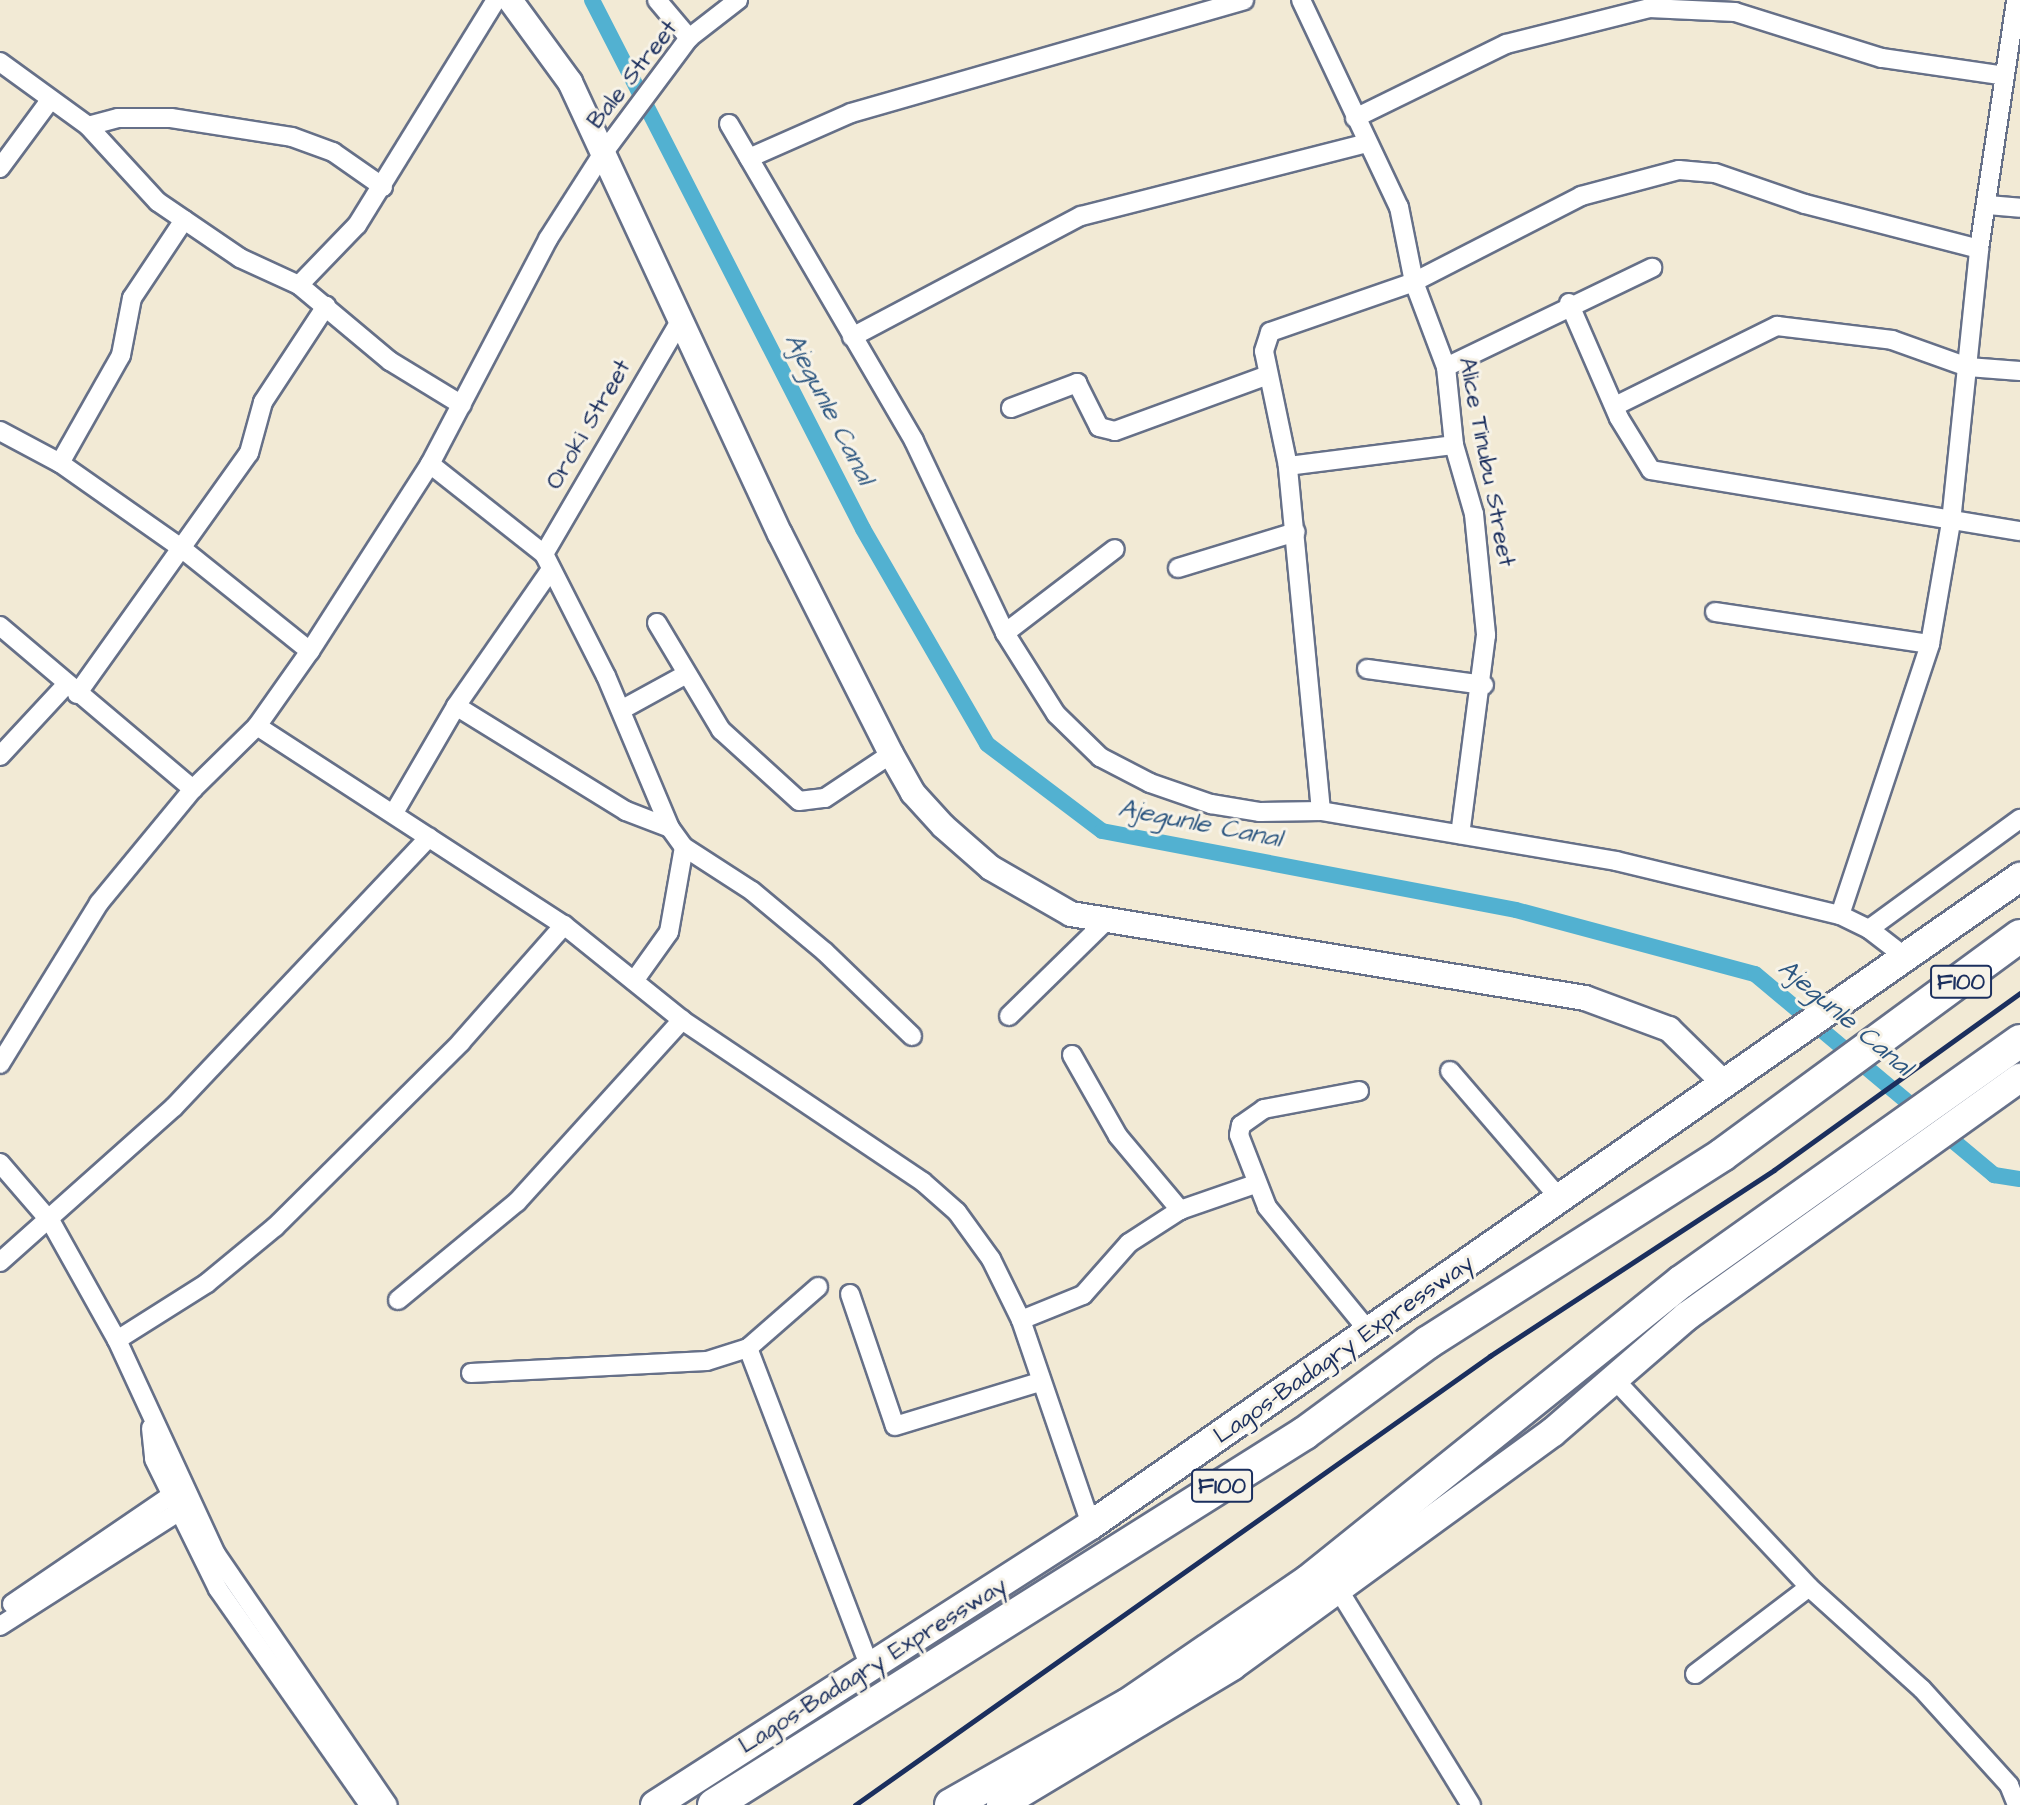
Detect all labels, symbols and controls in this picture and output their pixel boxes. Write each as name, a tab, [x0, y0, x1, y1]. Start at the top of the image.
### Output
street label: Bale Street	[582, 15, 684, 135]
water label: Ajegunle Canal	[778, 328, 880, 490]
street label: Oroki Street	[540, 355, 638, 495]
street label: Alice Tinubu Street	[1452, 355, 1520, 569]
water label: Ajegunle Canal	[1116, 793, 1284, 855]
water label: Ajegunle Canal	[1772, 953, 1918, 1083]
road number: F100	[1930, 962, 1993, 1001]
street label: Lagos-Badagry Expressway	[1209, 1249, 1479, 1451]
road number: F100	[1190, 1466, 1254, 1506]
street label: Lagos-Badagry Expressway	[734, 1572, 1012, 1760]

